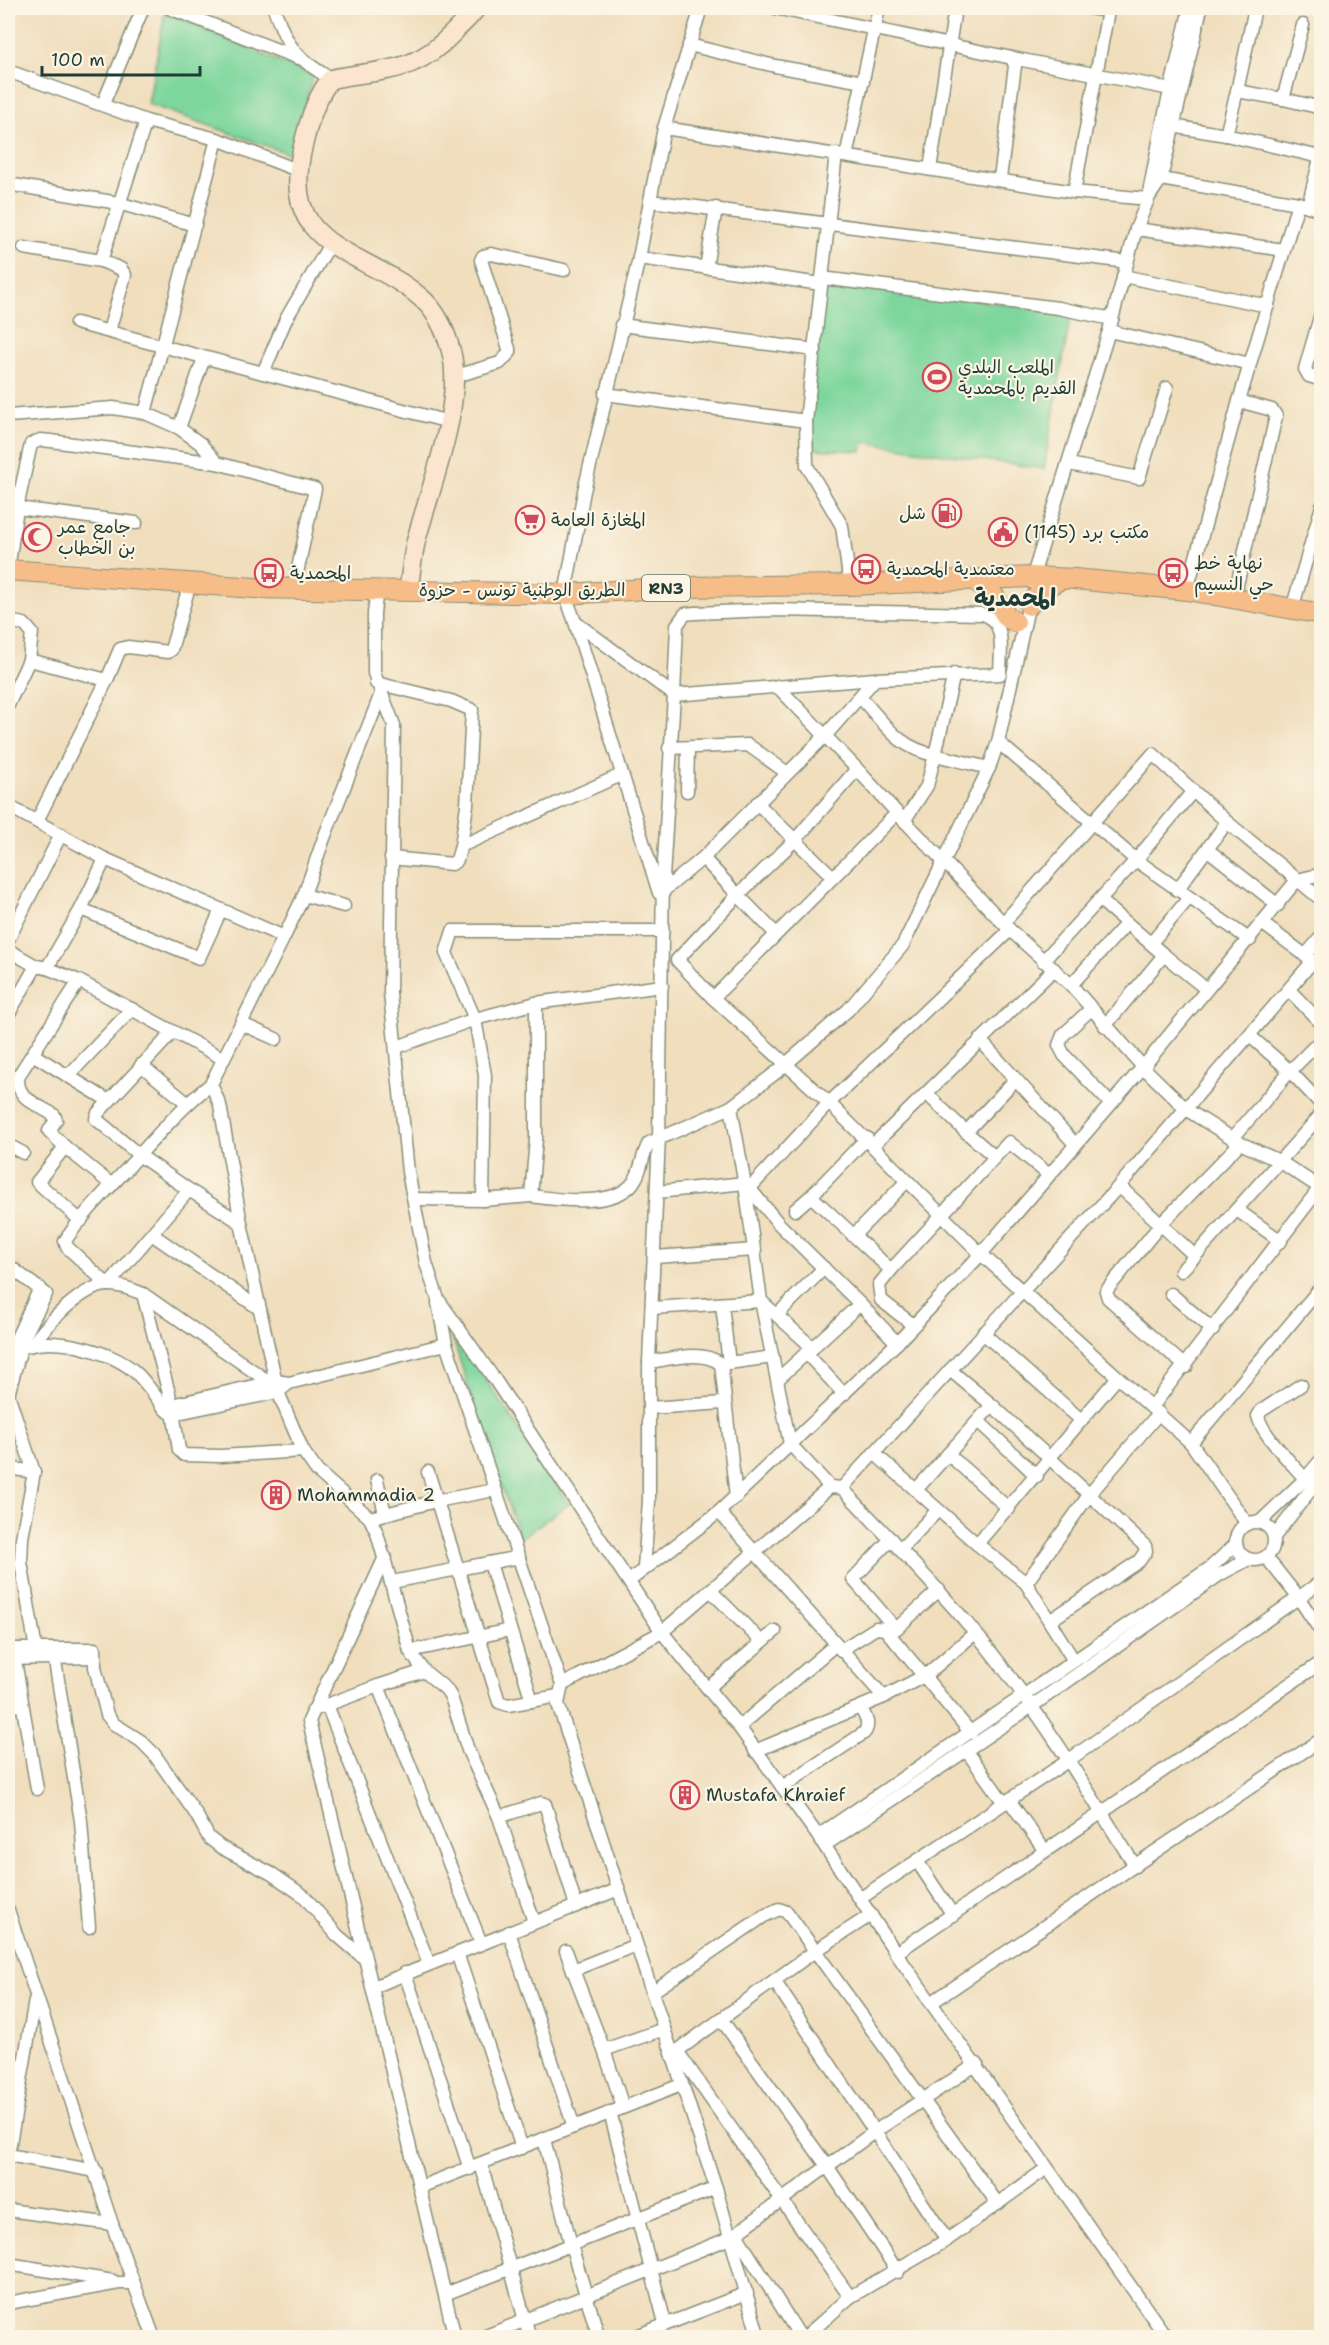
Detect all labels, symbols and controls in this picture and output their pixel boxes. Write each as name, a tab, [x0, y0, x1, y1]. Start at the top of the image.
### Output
scale bar	[42, 39, 200, 77]
text: 100 m	[51, 48, 105, 72]
place label: الملعب البلدي القديم بالمحمدية	[958, 355, 1076, 402]
sports icon: الملعب البلدي القديم بالمحمدية	[921, 361, 953, 393]
fuel station icon: شل	[931, 497, 963, 529]
place label: شل	[899, 501, 926, 525]
supermarket icon: المغازة العامة	[514, 504, 546, 536]
place label: المغازة العامة	[551, 508, 646, 532]
place label: جامع عمر بن الخطاب	[56, 515, 136, 560]
public building icon: مكتب برد (1145)	[987, 516, 1019, 548]
place label: مكتب برد (1145)	[1024, 520, 1149, 544]
mosque icon: جامع عمر بن الخطاب	[21, 521, 53, 553]
place label: نهاية خط حي النسيم	[1194, 551, 1274, 600]
bus stop icon: معتمدية المحمدية	[850, 553, 882, 585]
bus stop icon: المحمدية	[253, 557, 285, 589]
place label: معتمدية المحمدية	[887, 557, 1015, 581]
bus stop icon: نهاية خط حي النسيم	[1157, 557, 1189, 589]
place label: المحمدية	[290, 561, 351, 585]
road number: RN3	[642, 575, 690, 601]
street label: الطريق الوطنية تونس - حزوة	[419, 578, 625, 602]
district label: المحمدية	[974, 582, 1056, 614]
building icon: Mohammadia 2	[260, 1479, 292, 1511]
place label: Mohammadia 2	[297, 1483, 435, 1507]
building icon: Mustafa Khraief	[669, 1779, 701, 1811]
place label: Mustafa Khraief	[706, 1783, 846, 1807]

